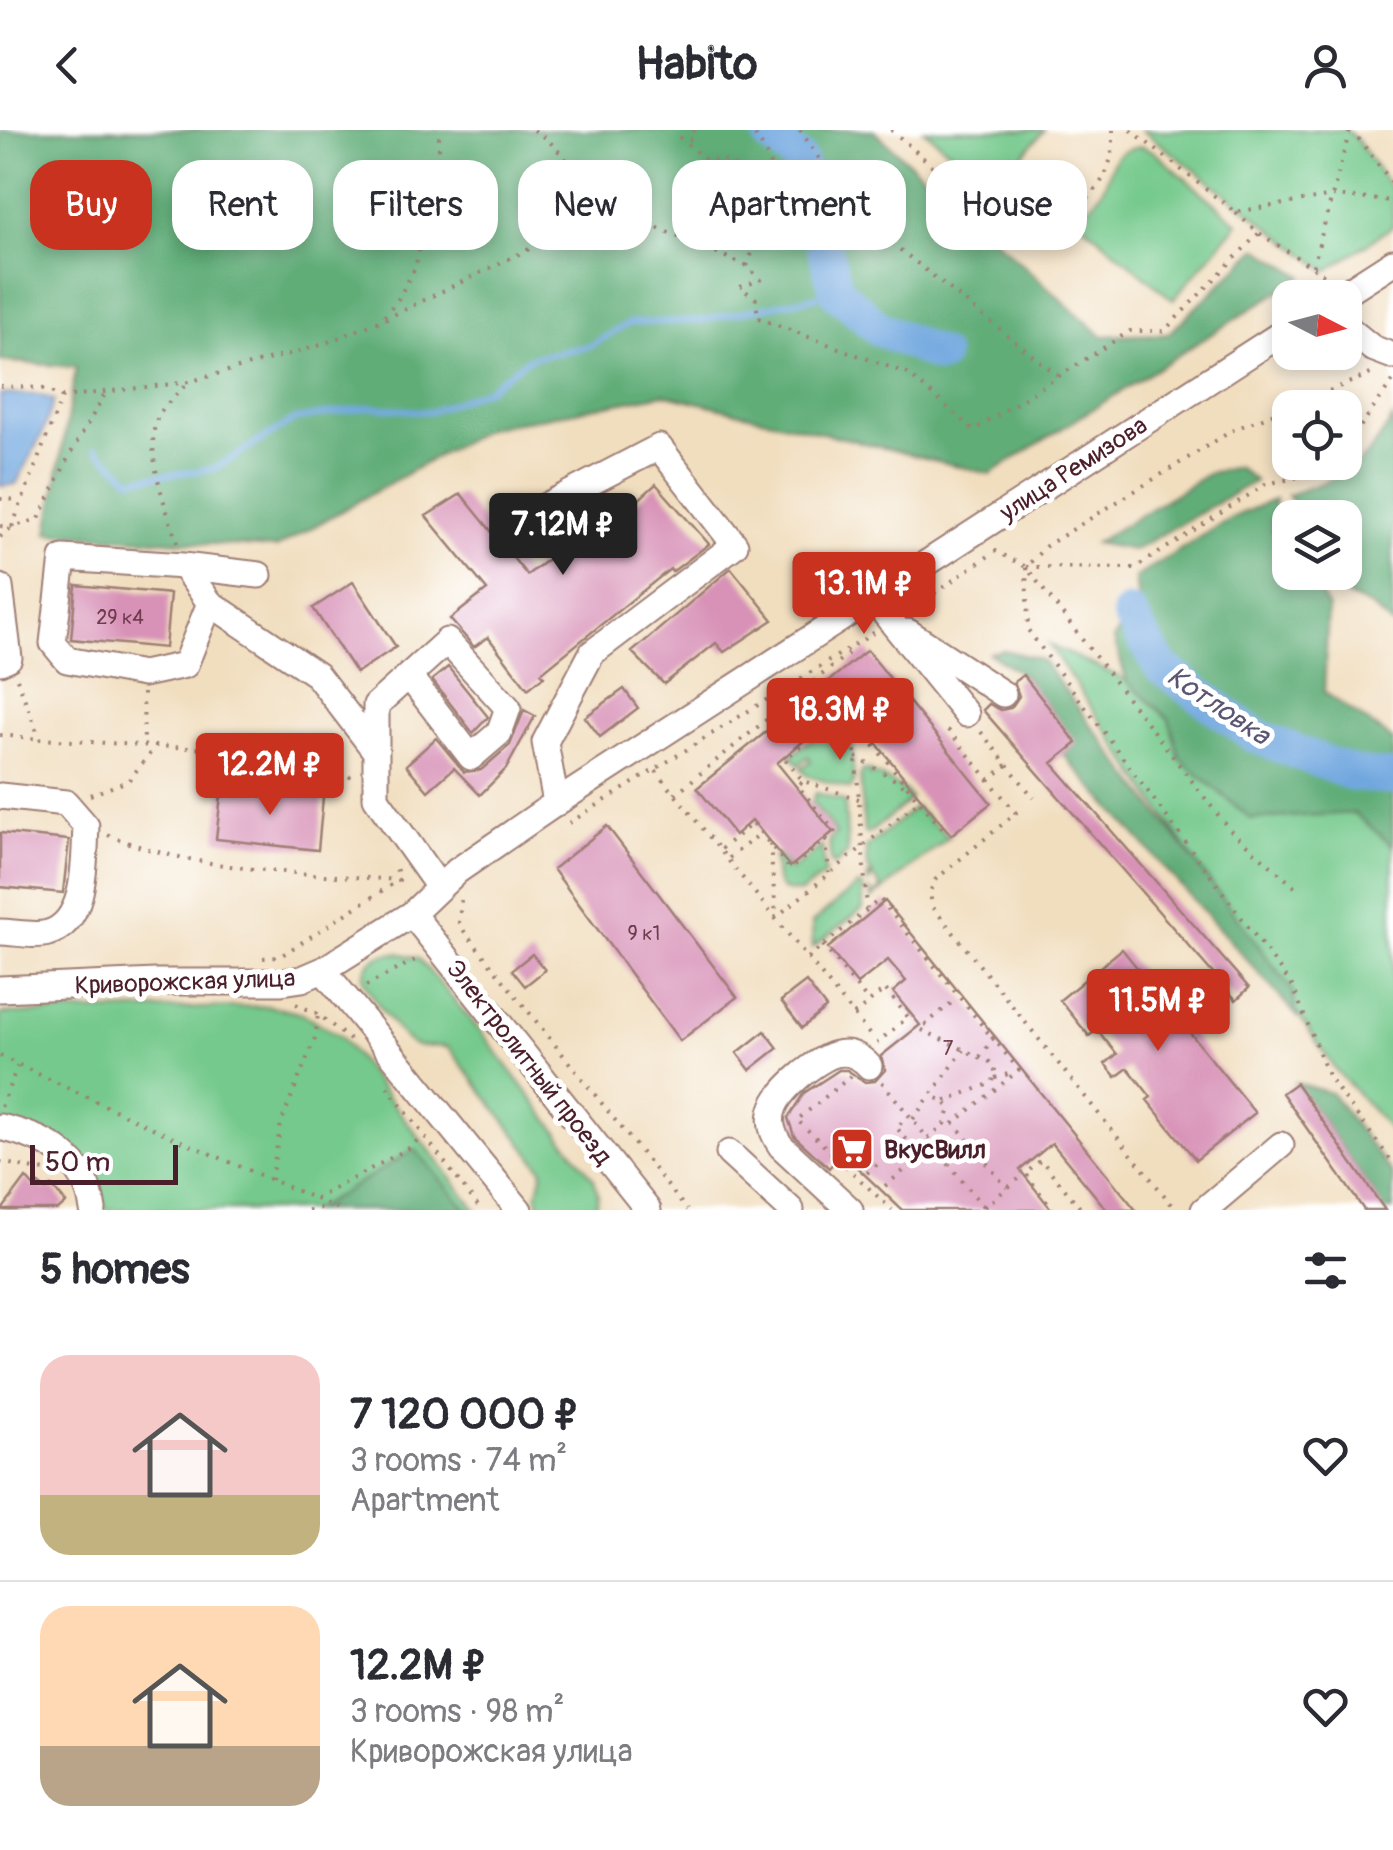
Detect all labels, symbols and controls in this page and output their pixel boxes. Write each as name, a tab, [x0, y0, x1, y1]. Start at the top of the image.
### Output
text: Habito	[636, 37, 757, 93]
icon: back	[40, 38, 95, 93]
icon: person	[1298, 38, 1353, 93]
chip: Buy	[30, 160, 152, 250]
chip: Rent	[172, 160, 313, 250]
chip: Filters	[333, 160, 498, 250]
chip: New	[518, 160, 652, 250]
chip: Apartment	[672, 160, 906, 250]
chip: House	[926, 160, 1087, 250]
north arrow	[1272, 280, 1362, 370]
map controls	[1272, 280, 1362, 590]
button: locate	[1272, 390, 1362, 480]
street label: улица Ремизова	[993, 410, 1153, 529]
pin: 7.12M ₽	[471, 493, 655, 578]
button: layers	[1272, 500, 1362, 590]
text: 7.12M ₽	[511, 505, 615, 545]
pin: 13.1M ₽	[772, 552, 956, 637]
text: 13.1M ₽	[814, 564, 914, 604]
house number: 29 к4	[96, 605, 144, 630]
water label: Котловка	[1160, 659, 1278, 754]
pin: 18.3M ₽	[748, 678, 932, 763]
text: 18.3M ₽	[789, 690, 891, 730]
pin: 12.2M ₽	[178, 733, 362, 818]
text: 12.2M ₽	[218, 745, 322, 785]
house number: 9 к1	[628, 921, 660, 946]
street label: Электролитный проезд	[439, 954, 618, 1171]
street label: Криворожская улица	[74, 963, 296, 1002]
pin: 11.5M ₽	[1066, 969, 1250, 1054]
text: 11.5M ₽	[1109, 981, 1207, 1021]
house number: 7	[943, 1036, 954, 1061]
supermarket icon: ВкусВилл	[829, 1126, 875, 1172]
place label: ВкусВилл	[884, 1135, 986, 1166]
scale bar	[30, 1140, 178, 1184]
text: 50 m	[45, 1145, 110, 1180]
icon: filters	[1298, 1243, 1353, 1298]
text: 5 homes	[40, 1244, 190, 1296]
text: 7 120 000 ₽	[350, 1389, 579, 1441]
icon: home	[120, 1395, 240, 1515]
icon: heart	[1298, 1428, 1353, 1483]
text: 3 rooms · 74 m²	[350, 1441, 567, 1481]
text: Apartment	[350, 1481, 499, 1521]
text: 12.2M ₽	[350, 1640, 487, 1692]
icon: home	[120, 1646, 240, 1766]
icon: heart	[1298, 1679, 1353, 1734]
text: 3 rooms · 98 m²	[350, 1692, 564, 1732]
text: Криворожская улица	[350, 1732, 633, 1772]

